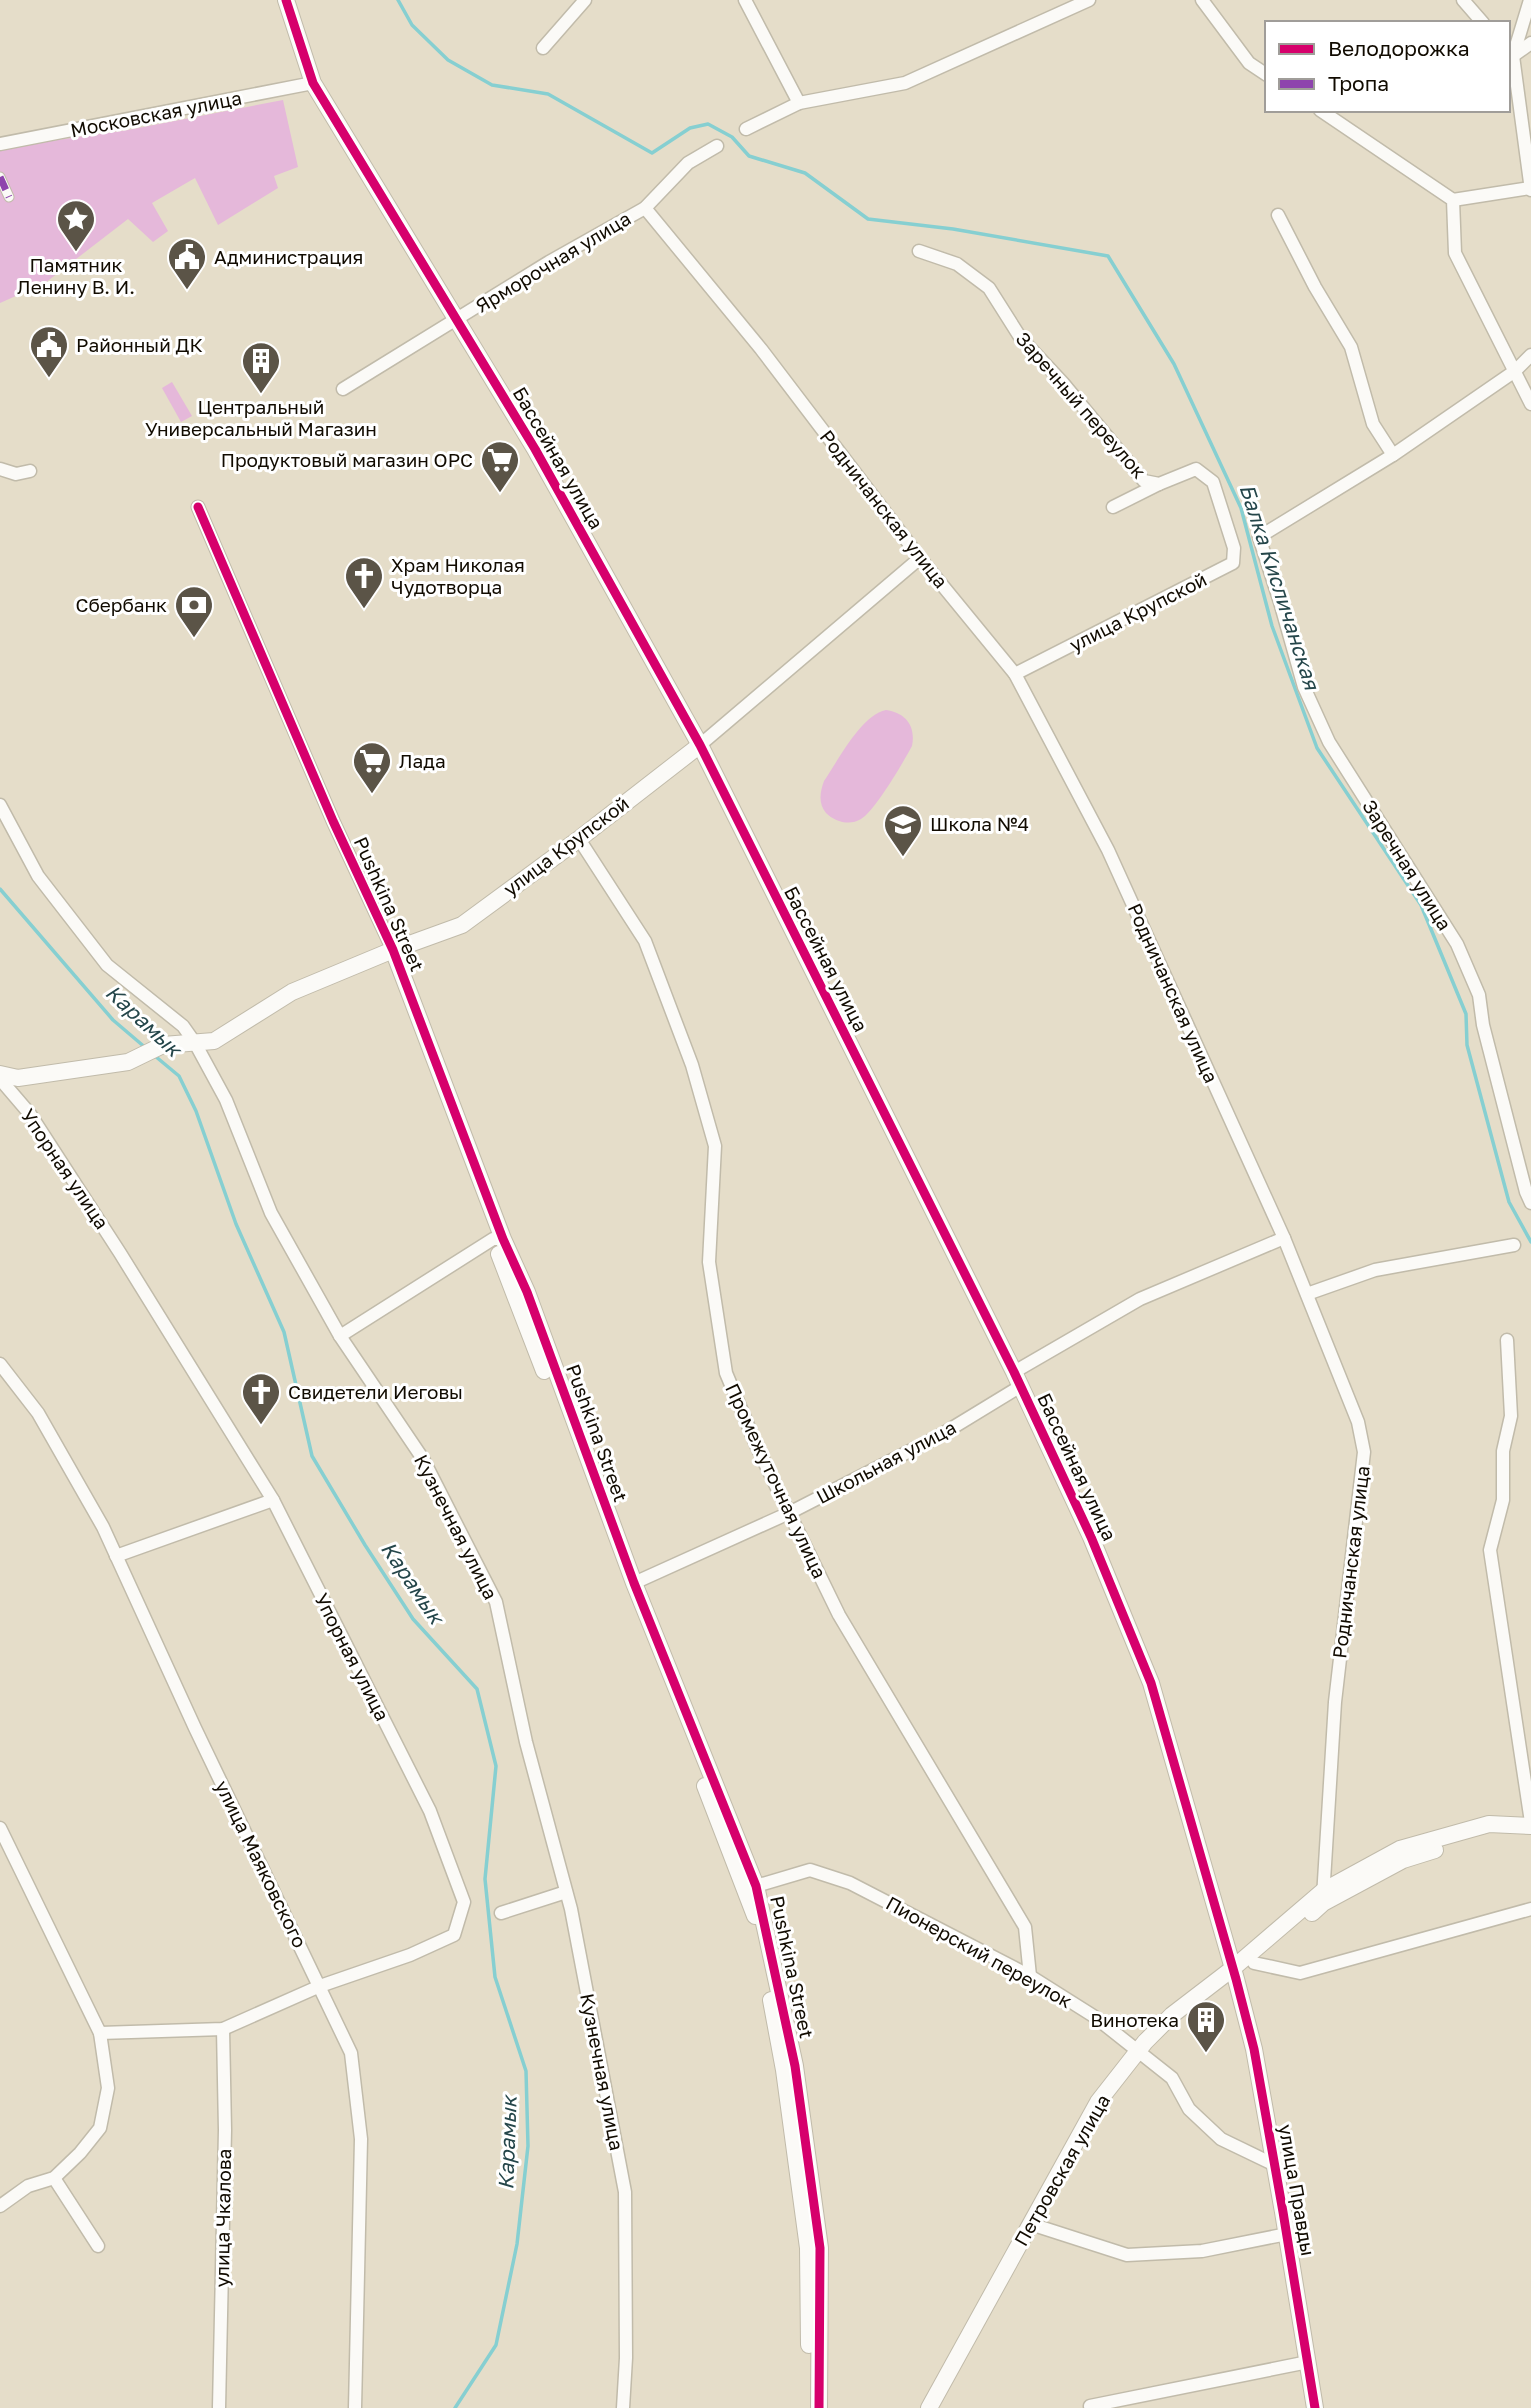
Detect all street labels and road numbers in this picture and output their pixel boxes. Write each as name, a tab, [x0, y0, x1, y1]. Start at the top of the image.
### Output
street label: Московская улица	[68, 86, 243, 141]
street label: Ярморочная улица	[471, 206, 635, 317]
street label: Заречный переулок	[1012, 327, 1151, 483]
street label: Бассейная улица	[508, 383, 608, 533]
street label: Родничанская улица	[816, 425, 953, 592]
street label: улица Крупской	[1065, 567, 1210, 656]
street label: улица Крупской	[498, 791, 633, 900]
street label: Заречная улица	[1358, 795, 1457, 934]
street label: Pushkina Street	[349, 833, 429, 975]
street label: Бассейная улица	[780, 882, 873, 1035]
street label: Родничанская улица	[1123, 899, 1223, 1086]
street label: Упорная улица	[17, 1104, 114, 1233]
street label: Pushkina Street	[562, 1361, 633, 1505]
street label: Промежуточная улица	[721, 1380, 832, 1582]
street label: Бассейная улица	[1033, 1389, 1122, 1544]
street label: Школьная улица	[812, 1415, 960, 1508]
street label: Кузнечная улица	[410, 1450, 503, 1603]
street label: Родничанская улица	[1327, 1464, 1374, 1660]
street label: Упорная улица	[310, 1589, 394, 1724]
street label: улица Маяковского	[211, 1776, 312, 1951]
street label: Пионерский переулок	[882, 1891, 1076, 2012]
street label: Pushkina Street	[766, 1894, 819, 2040]
street label: Кузнечная улица	[576, 1991, 629, 2152]
street label: Петровская улица	[1009, 2090, 1114, 2250]
street label: улица Правды	[1275, 2122, 1320, 2257]
street label: улица Чкалова	[210, 2148, 235, 2287]

